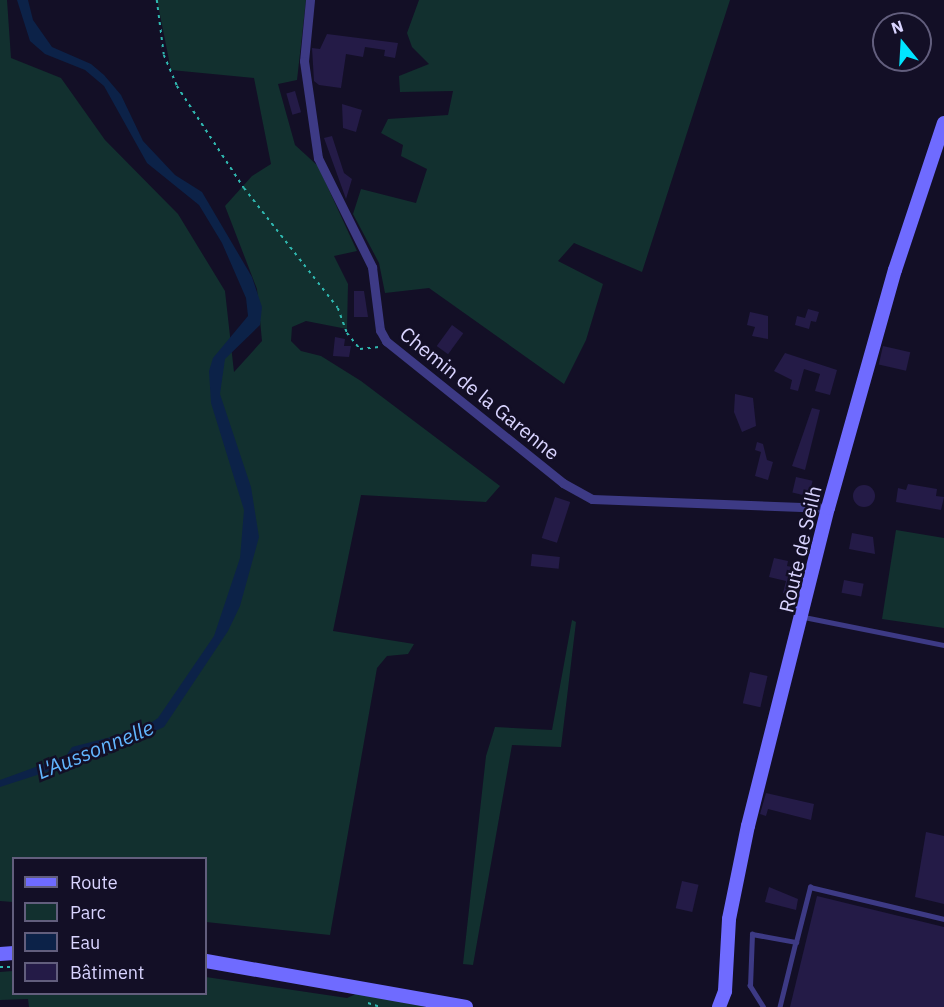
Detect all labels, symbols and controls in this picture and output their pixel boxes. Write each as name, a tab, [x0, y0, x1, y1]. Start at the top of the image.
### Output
north arrow	[872, 12, 932, 72]
text: N	[888, 15, 906, 38]
street label: Chemin de la Garenne	[396, 321, 564, 465]
street label: Route de Seilh	[774, 483, 826, 615]
water label: L'Aussonnelle	[33, 714, 157, 784]
legend	[12, 857, 207, 995]
text: Route	[70, 871, 118, 894]
text: Parc	[70, 901, 106, 924]
text: Eau	[70, 931, 100, 954]
text: Bâtiment	[70, 961, 144, 984]

